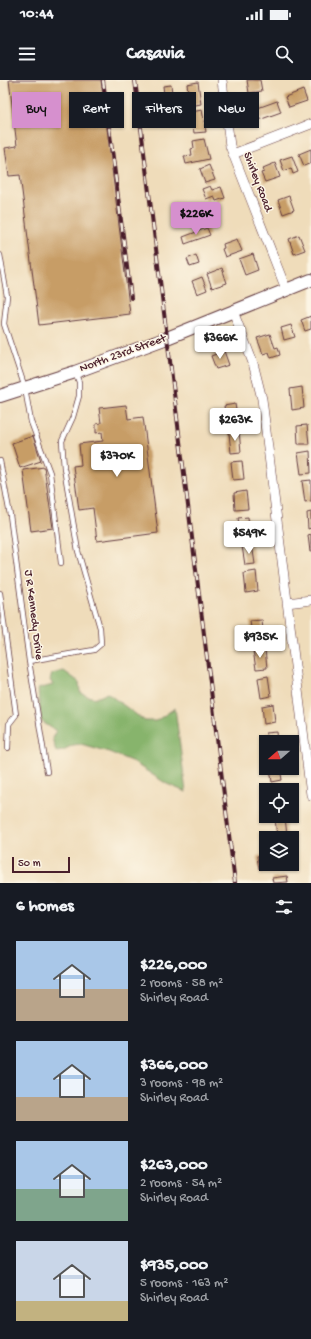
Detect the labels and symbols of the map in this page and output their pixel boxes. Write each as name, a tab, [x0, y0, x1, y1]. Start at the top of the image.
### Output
street label: Shirley Road	[239, 150, 275, 215]
pin: $226K	[168, 202, 224, 236]
pin: $366K	[192, 326, 248, 360]
street label: North 23rd Street	[78, 332, 169, 376]
pin: $263K	[207, 408, 263, 442]
pin: $370K	[89, 444, 145, 478]
pin: $549K	[221, 521, 277, 555]
street label: J R Kennedy Drive	[21, 569, 46, 662]
pin: $935K	[232, 625, 288, 659]
north arrow	[259, 735, 299, 775]
scale bar	[12, 855, 70, 874]

